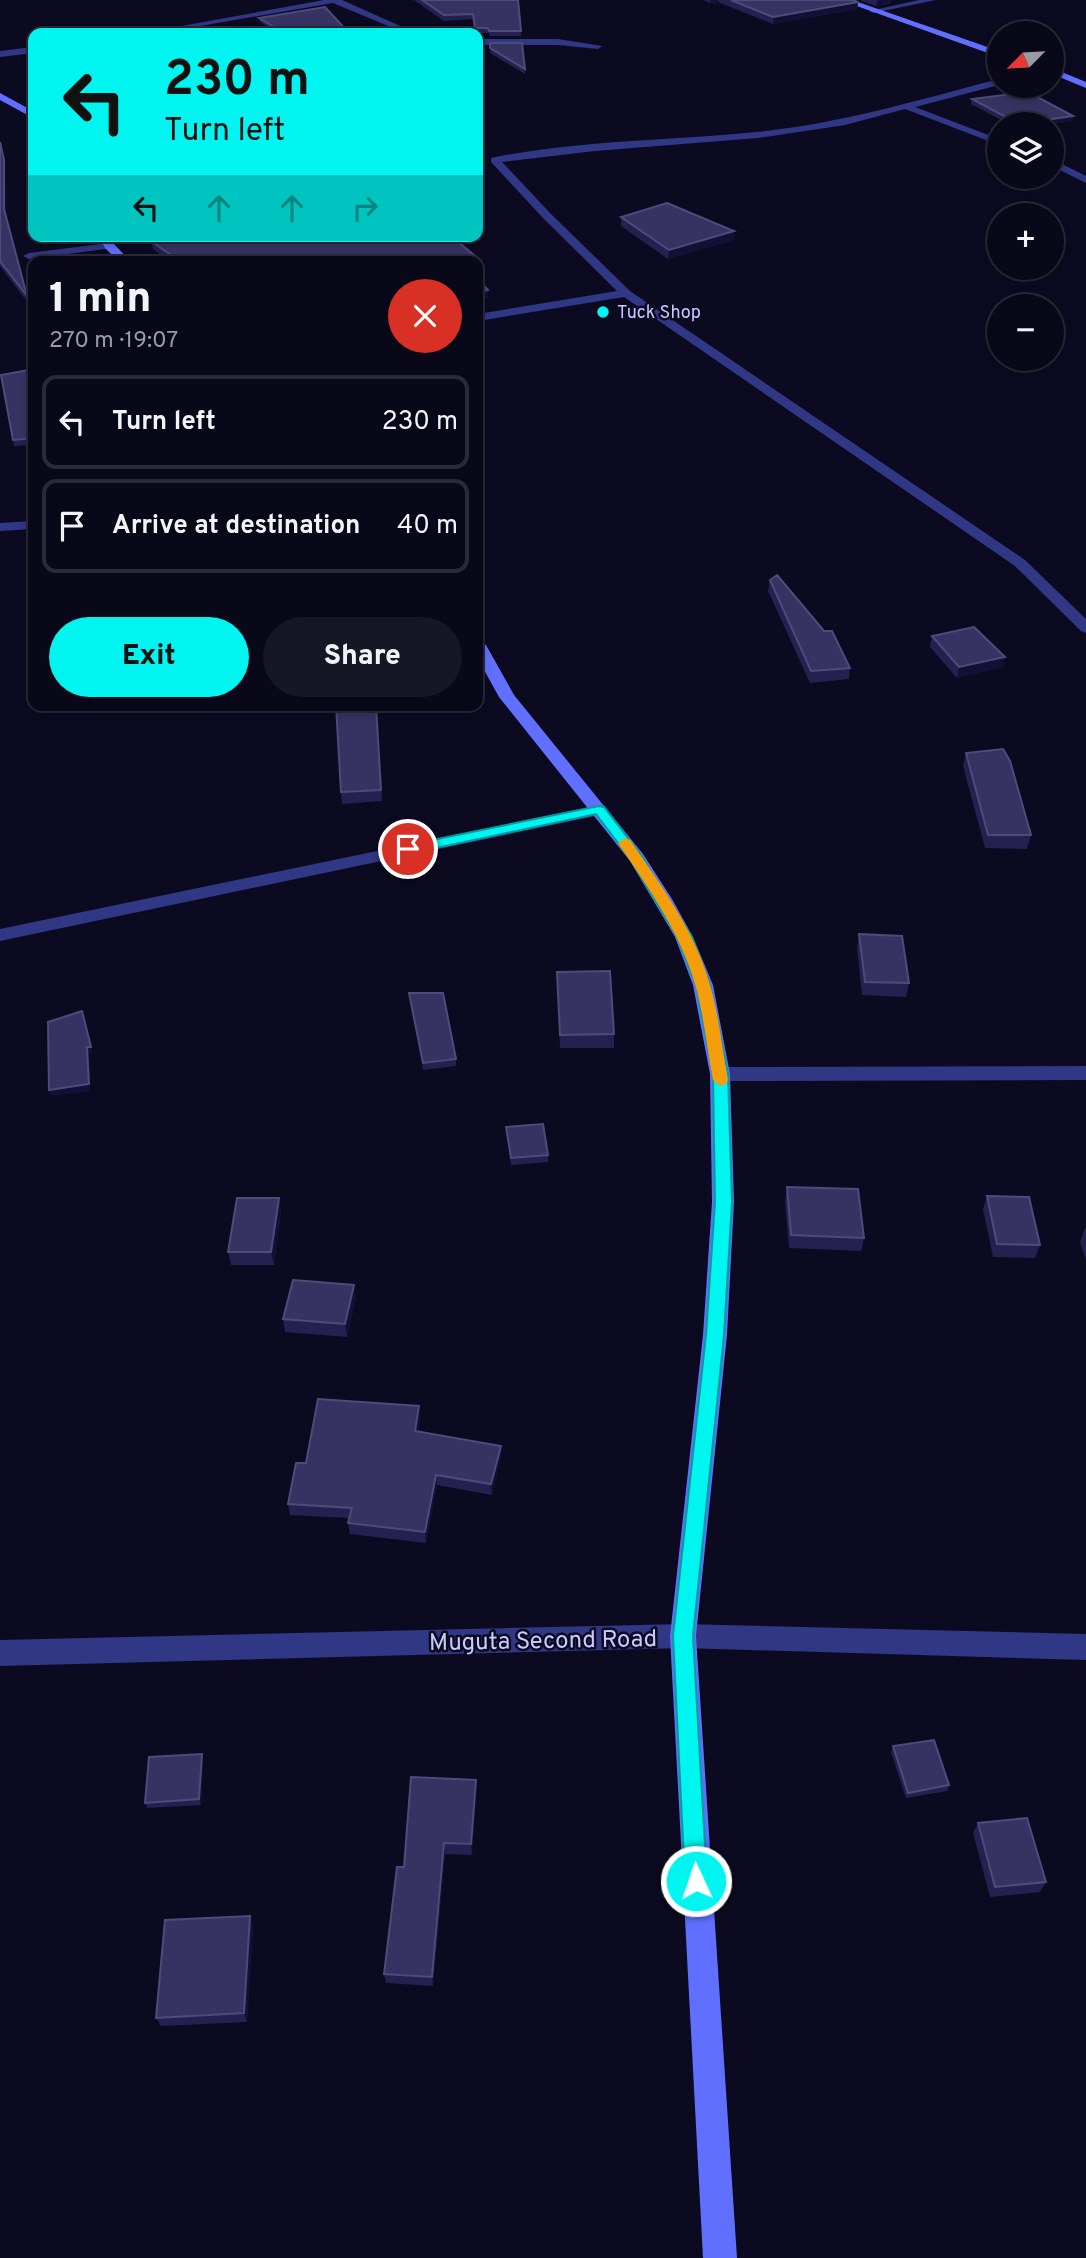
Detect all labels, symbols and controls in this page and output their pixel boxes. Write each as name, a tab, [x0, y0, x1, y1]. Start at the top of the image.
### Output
north arrow	[987, 21, 1064, 98]
map controls	[987, 21, 1064, 371]
text: 230 m	[164, 51, 310, 113]
icon: left	[49, 56, 140, 147]
text: Turn left	[164, 112, 285, 152]
button: layers	[987, 112, 1064, 189]
icon: left	[127, 189, 165, 227]
icon: ahead	[200, 189, 238, 227]
icon: ahead	[273, 189, 311, 227]
icon: right	[346, 189, 384, 227]
button: +	[987, 203, 1064, 280]
text: 1 min	[49, 274, 152, 327]
button: close	[388, 279, 462, 353]
button: −	[987, 294, 1064, 371]
place label: Tuck Shop	[617, 302, 701, 325]
marker: Tuck Shop	[595, 304, 611, 320]
text: 270 m · 19:07	[49, 327, 178, 356]
icon: left	[53, 403, 91, 441]
text: Turn left	[112, 406, 216, 439]
text: 230 m	[382, 406, 458, 439]
icon: arrive	[53, 507, 91, 545]
text: Arrive at destination	[112, 510, 360, 543]
text: 40 m	[397, 510, 458, 543]
button: Exit	[49, 617, 249, 697]
button: Share	[263, 617, 462, 697]
pin	[378, 819, 438, 879]
icon: arrive	[389, 830, 427, 868]
street label: Muguta Second Road	[429, 1625, 657, 1659]
position arrow	[659, 1844, 733, 1918]

